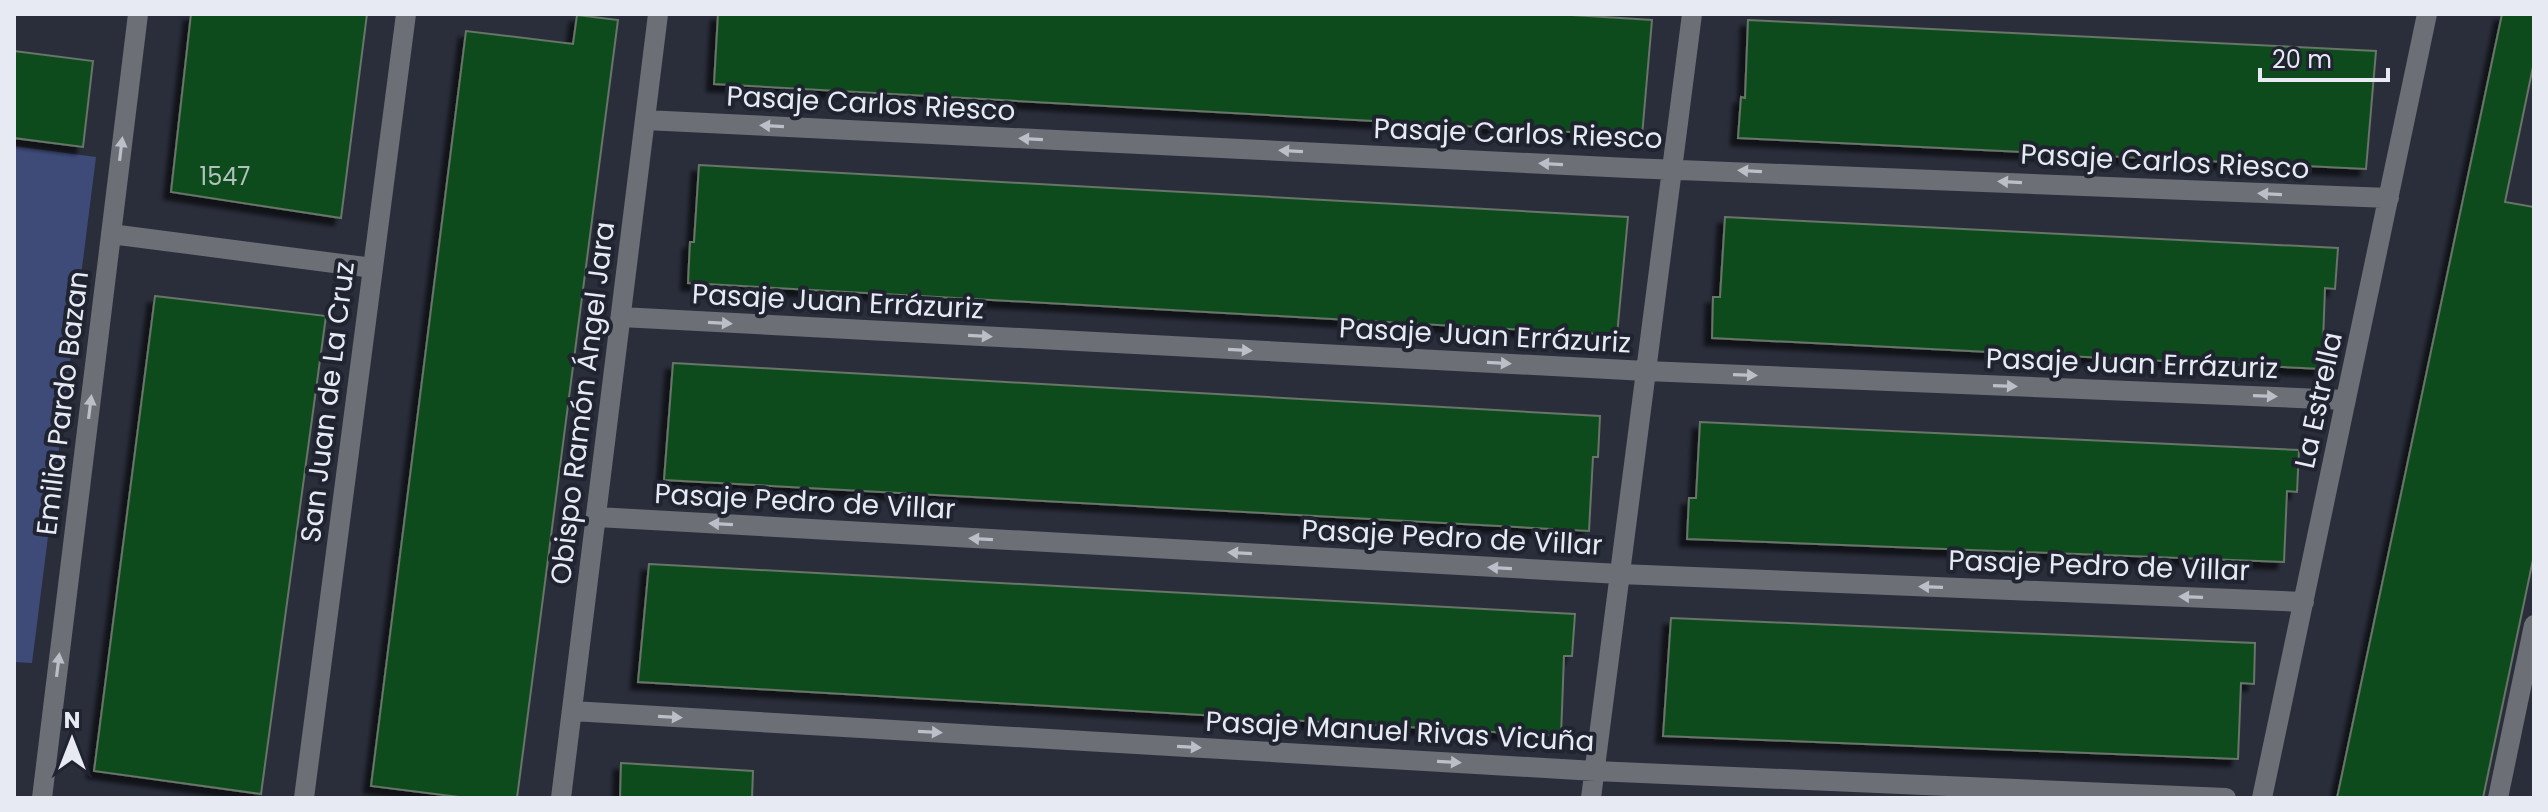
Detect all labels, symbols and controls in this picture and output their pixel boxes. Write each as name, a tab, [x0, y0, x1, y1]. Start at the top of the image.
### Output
scale bar	[2260, 32, 2388, 82]
text: 20 m	[2272, 43, 2332, 76]
street label: Pasaje Carlos Riesco	[726, 76, 1016, 131]
street label: Pasaje Carlos Riesco	[1373, 109, 1663, 158]
one-way arrow	[759, 119, 784, 132]
one-way arrow	[1018, 132, 1043, 145]
street label: Pasaje Carlos Riesco	[2020, 134, 2310, 189]
one-way arrow	[115, 136, 128, 161]
one-way arrow	[1278, 145, 1303, 158]
one-way arrow	[1538, 158, 1563, 171]
house number: 1547	[200, 160, 250, 193]
one-way arrow	[1737, 164, 1762, 177]
one-way arrow	[1997, 176, 2022, 189]
one-way arrow	[2257, 187, 2282, 200]
street label: Obispo Ramón Ángel Jara	[541, 219, 624, 587]
street label: San Juan de La Cruz	[291, 259, 364, 545]
street label: Emilia Pardo Bazan	[27, 269, 98, 537]
street label: Pasaje Juan Errázuriz	[691, 274, 985, 329]
street label: Pasaje Juan Errázuriz	[1338, 308, 1632, 363]
one-way arrow	[708, 316, 734, 329]
street label: La Estrella	[2285, 328, 2352, 472]
one-way arrow	[968, 330, 993, 343]
street label: Pasaje Juan Errázuriz	[1985, 339, 2279, 388]
one-way arrow	[1228, 343, 1253, 356]
one-way arrow	[1487, 357, 1512, 370]
one-way arrow	[1733, 369, 1758, 382]
one-way arrow	[1993, 379, 2018, 392]
one-way arrow	[2253, 390, 2278, 403]
one-way arrow	[84, 394, 97, 419]
street label: Pasaje Pedro de Villar	[653, 474, 957, 529]
street label: Pasaje Pedro de Villar	[1300, 510, 1604, 565]
one-way arrow	[708, 517, 733, 530]
one-way arrow	[968, 532, 993, 545]
street label: Pasaje Pedro de Villar	[1948, 541, 2250, 590]
one-way arrow	[1227, 546, 1252, 559]
one-way arrow	[1487, 561, 1512, 574]
one-way arrow	[1918, 580, 1943, 593]
one-way arrow	[2178, 591, 2203, 604]
one-way arrow	[52, 652, 65, 677]
north arrow	[32, 700, 112, 780]
street label: Pasaje Manuel Rivas Vicuña	[1205, 702, 1595, 761]
text: N	[64, 705, 80, 736]
one-way arrow	[658, 711, 683, 724]
one-way arrow	[918, 726, 943, 739]
one-way arrow	[1177, 741, 1202, 754]
one-way arrow	[1437, 756, 1462, 769]

